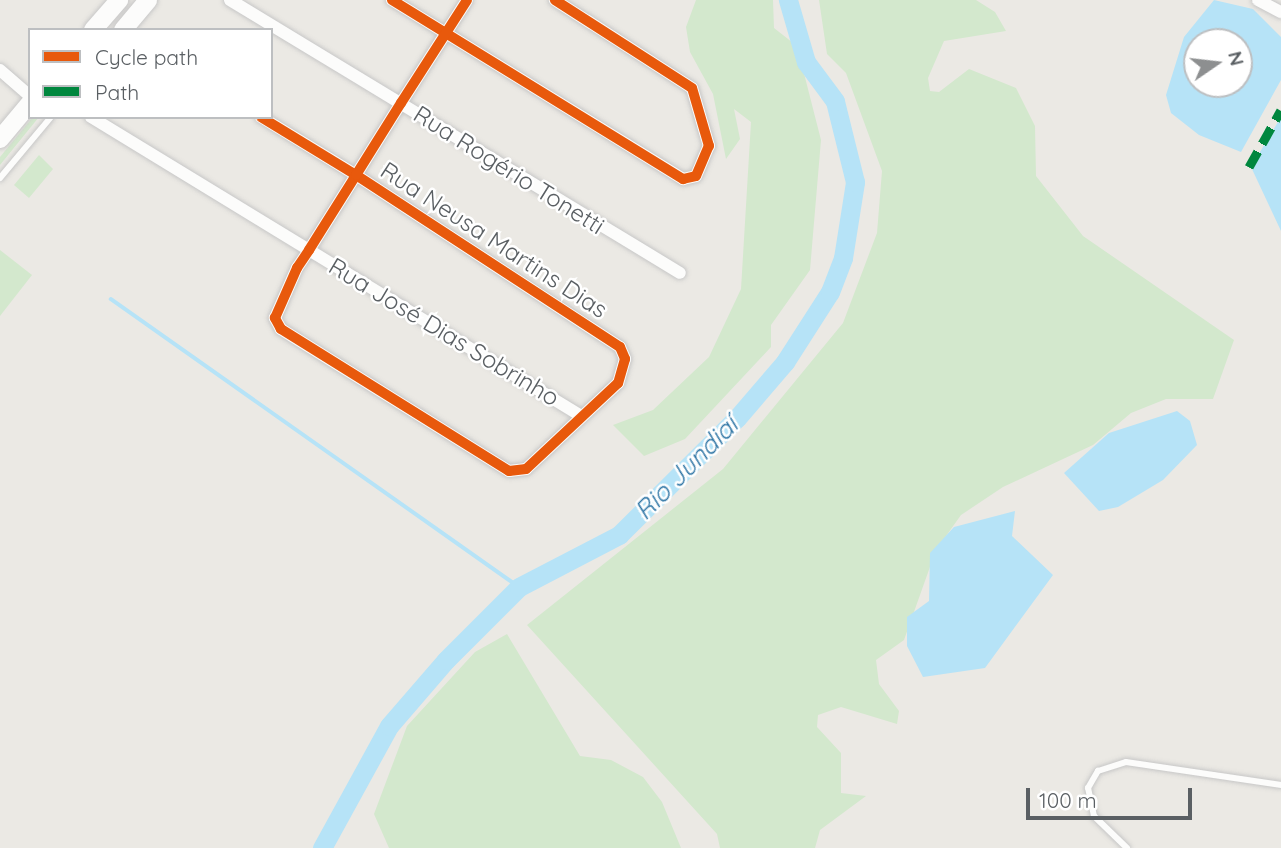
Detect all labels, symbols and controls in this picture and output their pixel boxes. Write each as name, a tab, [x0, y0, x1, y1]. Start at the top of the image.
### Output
legend	[28, 28, 273, 119]
north arrow	[1183, 28, 1253, 98]
text: Cycle path	[95, 44, 198, 70]
text: N	[1223, 49, 1250, 68]
text: Path	[95, 79, 139, 105]
street label: Rua Rogério Tonetti	[408, 100, 610, 240]
street label: Rua Neusa Martins Dias	[375, 156, 613, 324]
street label: Rua José Dias Sobrinho	[324, 252, 564, 412]
water label: Rio Jundiaí	[628, 410, 744, 526]
scale bar	[1029, 774, 1195, 818]
text: 100 m	[1039, 787, 1097, 813]

